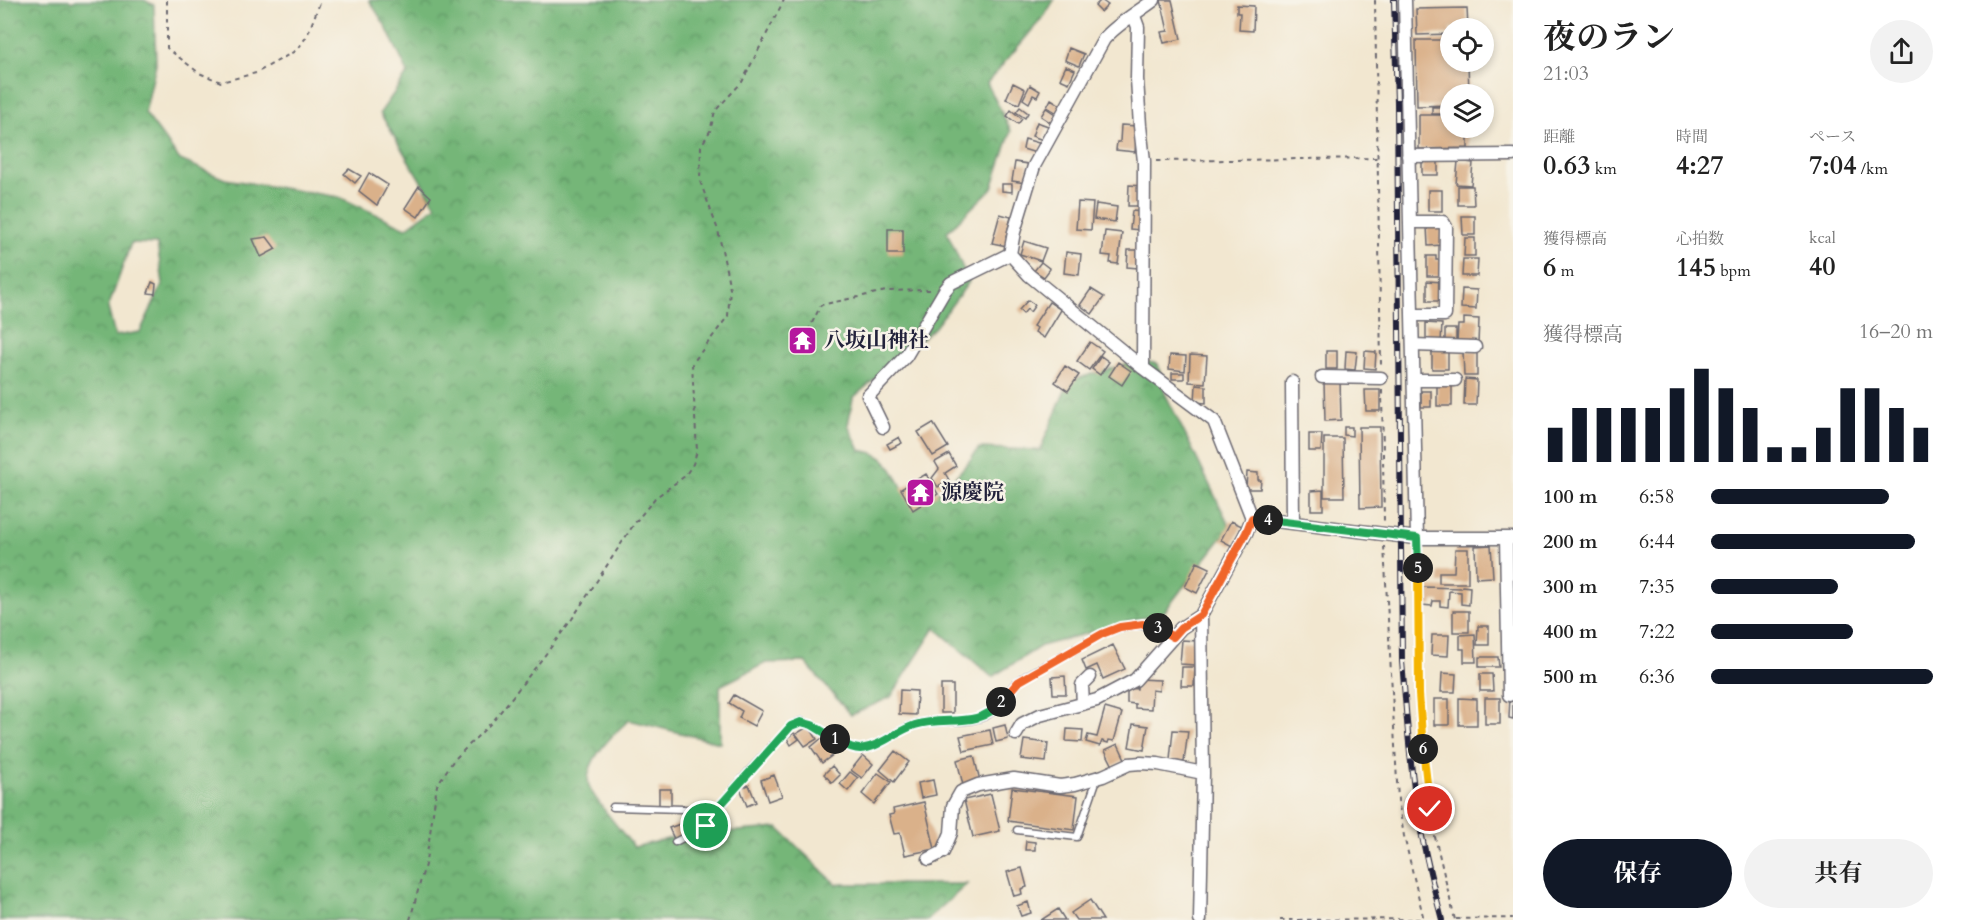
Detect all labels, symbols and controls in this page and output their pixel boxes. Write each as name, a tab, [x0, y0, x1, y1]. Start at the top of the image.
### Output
text: 夜のラン	[1543, 15, 1675, 60]
map controls	[1440, 18, 1494, 138]
button: locate	[1440, 18, 1494, 72]
button: share	[1870, 20, 1933, 83]
text: 21:03	[1543, 60, 1589, 87]
button: layers	[1440, 84, 1494, 138]
text: 距離	[1543, 126, 1575, 148]
text: 時間	[1676, 126, 1708, 148]
text: ペース	[1809, 126, 1856, 148]
text: 0.63	[1543, 148, 1591, 183]
text: 4:27	[1676, 148, 1724, 183]
text: 7:04	[1809, 148, 1857, 183]
text: km	[1591, 158, 1617, 180]
text: /km	[1857, 158, 1888, 180]
text: kcal	[1809, 227, 1836, 249]
text: 獲得標高	[1543, 228, 1607, 250]
text: 心拍数	[1676, 228, 1724, 250]
text: 40	[1809, 249, 1836, 284]
text: 6	[1543, 250, 1556, 285]
text: 145	[1676, 250, 1716, 285]
text: m	[1556, 260, 1574, 282]
text: bpm	[1716, 260, 1751, 282]
text: 16–20 m	[1859, 318, 1933, 345]
text: 獲得標高	[1543, 321, 1623, 348]
temple icon: 八坂山神社	[787, 324, 819, 356]
place label: 八坂山神社	[824, 326, 929, 355]
temple icon: 源慶院	[904, 476, 936, 508]
place label: 源慶院	[941, 478, 1004, 507]
text: 100 m	[1543, 483, 1598, 510]
text: 6:58	[1639, 483, 1675, 510]
pin: 4	[1253, 505, 1283, 535]
text: 4	[1264, 509, 1272, 531]
text: 200 m	[1543, 528, 1598, 555]
text: 6:44	[1639, 528, 1675, 555]
pin: 5	[1403, 553, 1433, 583]
text: 5	[1414, 557, 1422, 579]
text: 300 m	[1543, 573, 1598, 600]
text: 7:35	[1639, 573, 1675, 600]
pin: 3	[1143, 613, 1173, 643]
text: 3	[1154, 617, 1162, 639]
text: 400 m	[1543, 618, 1598, 645]
text: 7:22	[1639, 618, 1675, 645]
text: 500 m	[1543, 663, 1598, 690]
text: 6:36	[1639, 663, 1675, 690]
pin: 2	[986, 687, 1016, 717]
text: 2	[997, 691, 1005, 713]
pin: 1	[820, 724, 850, 754]
text: 1	[831, 728, 839, 750]
pin: 6	[1408, 734, 1438, 764]
text: 6	[1419, 738, 1427, 760]
pin	[1404, 783, 1455, 834]
icon: check	[1413, 792, 1446, 825]
pin	[680, 800, 731, 851]
icon: arrive	[689, 809, 722, 842]
button: 保存	[1543, 839, 1732, 908]
button: 共有	[1744, 839, 1933, 908]

